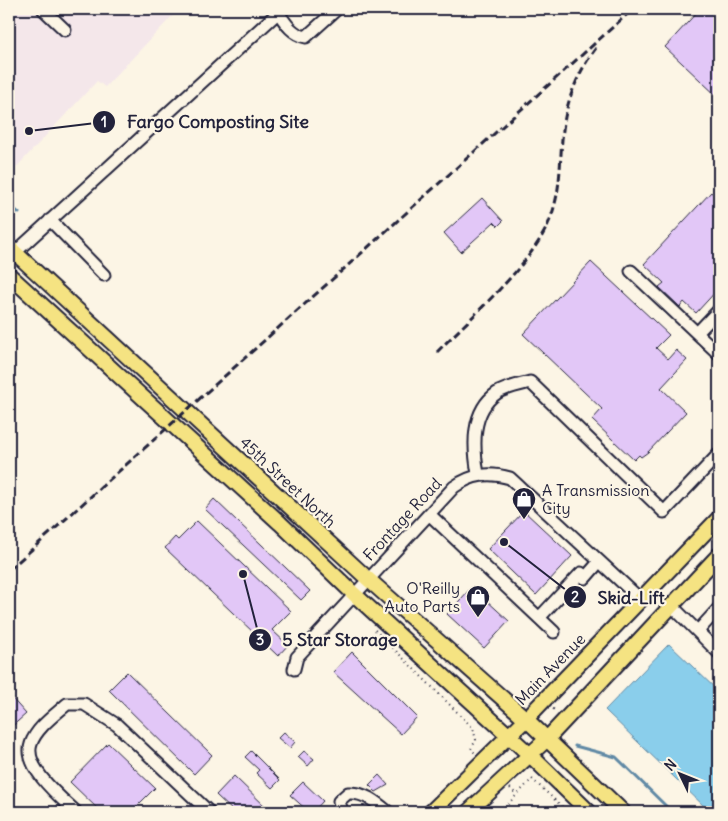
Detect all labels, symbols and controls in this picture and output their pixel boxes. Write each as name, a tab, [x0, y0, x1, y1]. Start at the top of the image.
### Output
callout: Fargo Composting Site	[92, 105, 319, 138]
text: Fargo Composting Site	[127, 110, 309, 133]
text: 1	[101, 112, 107, 131]
street label: 45th Street North	[236, 432, 340, 532]
street label: Frontage Road	[358, 473, 446, 565]
place label: A Transmission City	[542, 480, 649, 518]
shop icon: A Transmission City	[511, 486, 537, 520]
place label: O'Reilly Auto Parts	[385, 578, 460, 616]
callout: Skid-Lift	[563, 581, 675, 614]
shop icon: O'Reilly Auto Parts	[465, 584, 491, 618]
text: Skid-Lift	[597, 586, 665, 609]
text: 2	[571, 587, 579, 606]
callout: 5 Star Storage	[247, 623, 407, 656]
text: 5 Star Storage	[282, 628, 398, 651]
street label: Main Avenue	[511, 629, 589, 709]
text: 3	[256, 630, 264, 649]
north arrow	[656, 748, 706, 798]
text: N	[661, 755, 680, 775]

